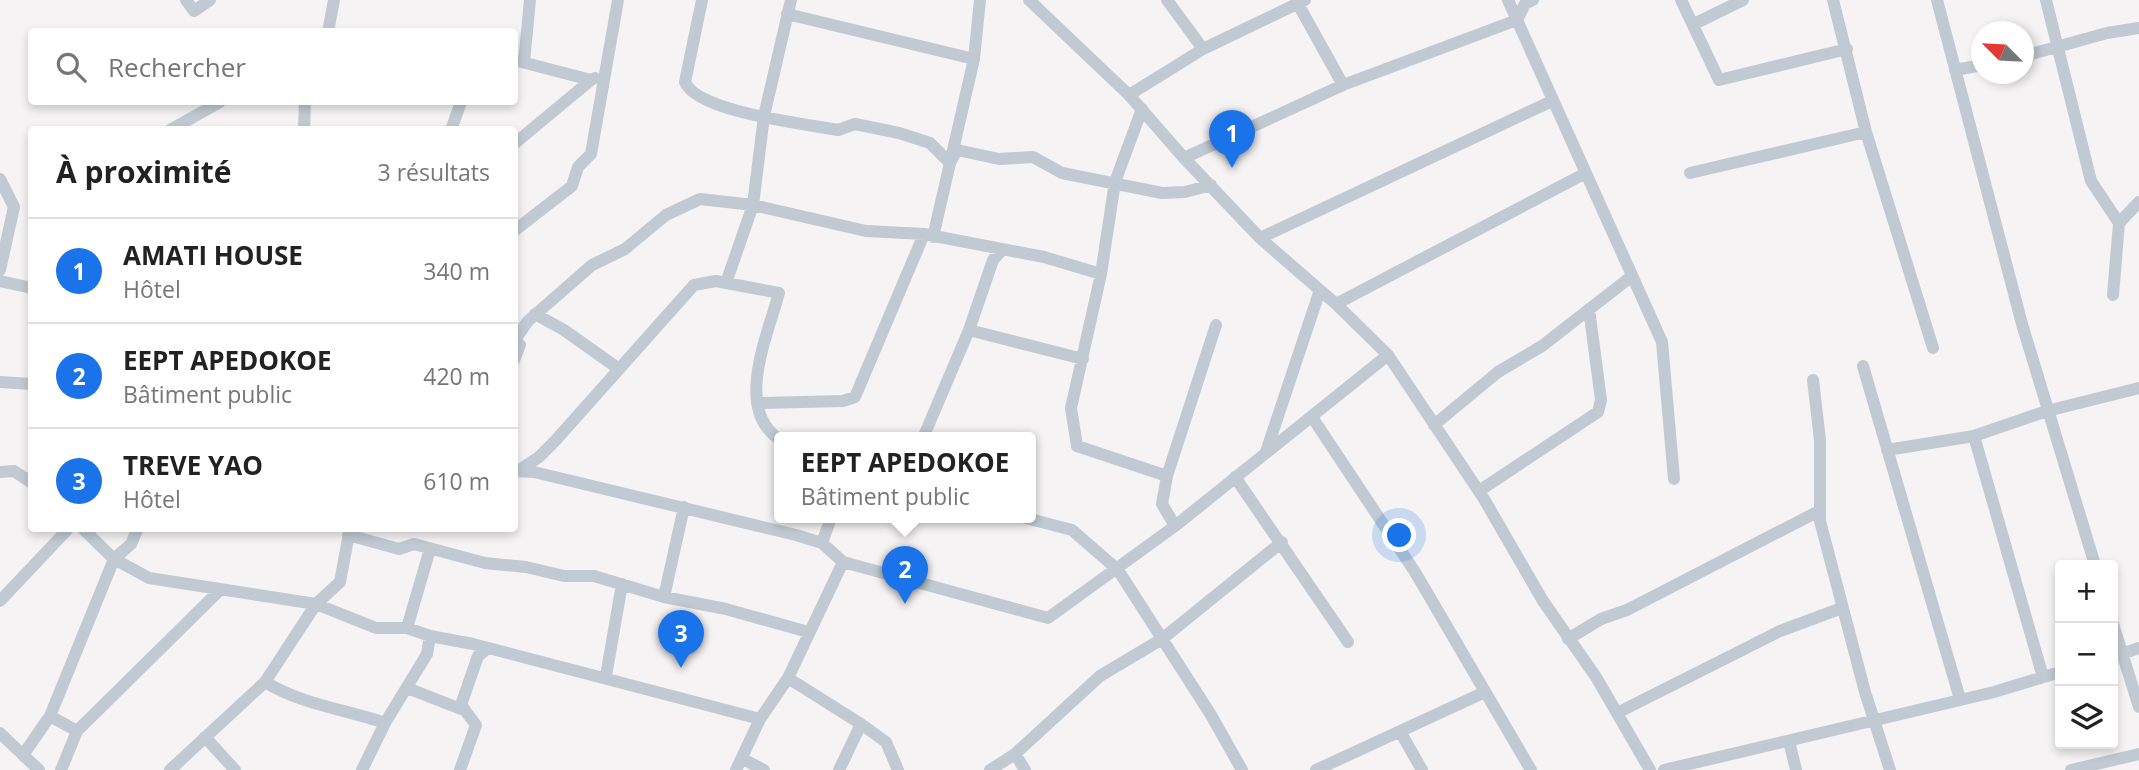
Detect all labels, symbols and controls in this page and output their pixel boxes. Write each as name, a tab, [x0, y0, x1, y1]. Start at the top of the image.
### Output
north arrow	[1971, 21, 2034, 84]
search box	[28, 28, 518, 105]
icon: search	[52, 48, 90, 86]
text: Rechercher	[108, 49, 246, 85]
pin: 1	[1209, 110, 1255, 168]
text: À proximité	[56, 151, 232, 192]
text: 3 résultats	[378, 156, 490, 188]
text: AMATI HOUSE	[123, 237, 303, 273]
text: 1	[72, 255, 86, 287]
text: 340 m	[423, 255, 490, 287]
text: Hôtel	[123, 273, 181, 305]
text: EEPT APEDOKOE	[123, 342, 332, 378]
text: 2	[72, 360, 86, 392]
text: 420 m	[423, 360, 490, 392]
text: Bâtiment public	[123, 378, 292, 410]
popup	[774, 432, 1036, 523]
text: EEPT APEDOKOE	[801, 444, 1009, 480]
text: TREVE YAO	[123, 447, 263, 483]
text: 3	[72, 465, 86, 497]
text: 610 m	[423, 465, 490, 497]
text: Bâtiment public	[801, 480, 970, 512]
text: Hôtel	[123, 483, 181, 515]
your location	[1382, 518, 1416, 552]
pin: 2	[882, 546, 928, 604]
map controls	[2055, 560, 2118, 749]
button: +	[2055, 560, 2118, 623]
pin: 3	[658, 610, 704, 668]
button: −	[2055, 623, 2118, 686]
button: layers	[2055, 686, 2118, 749]

